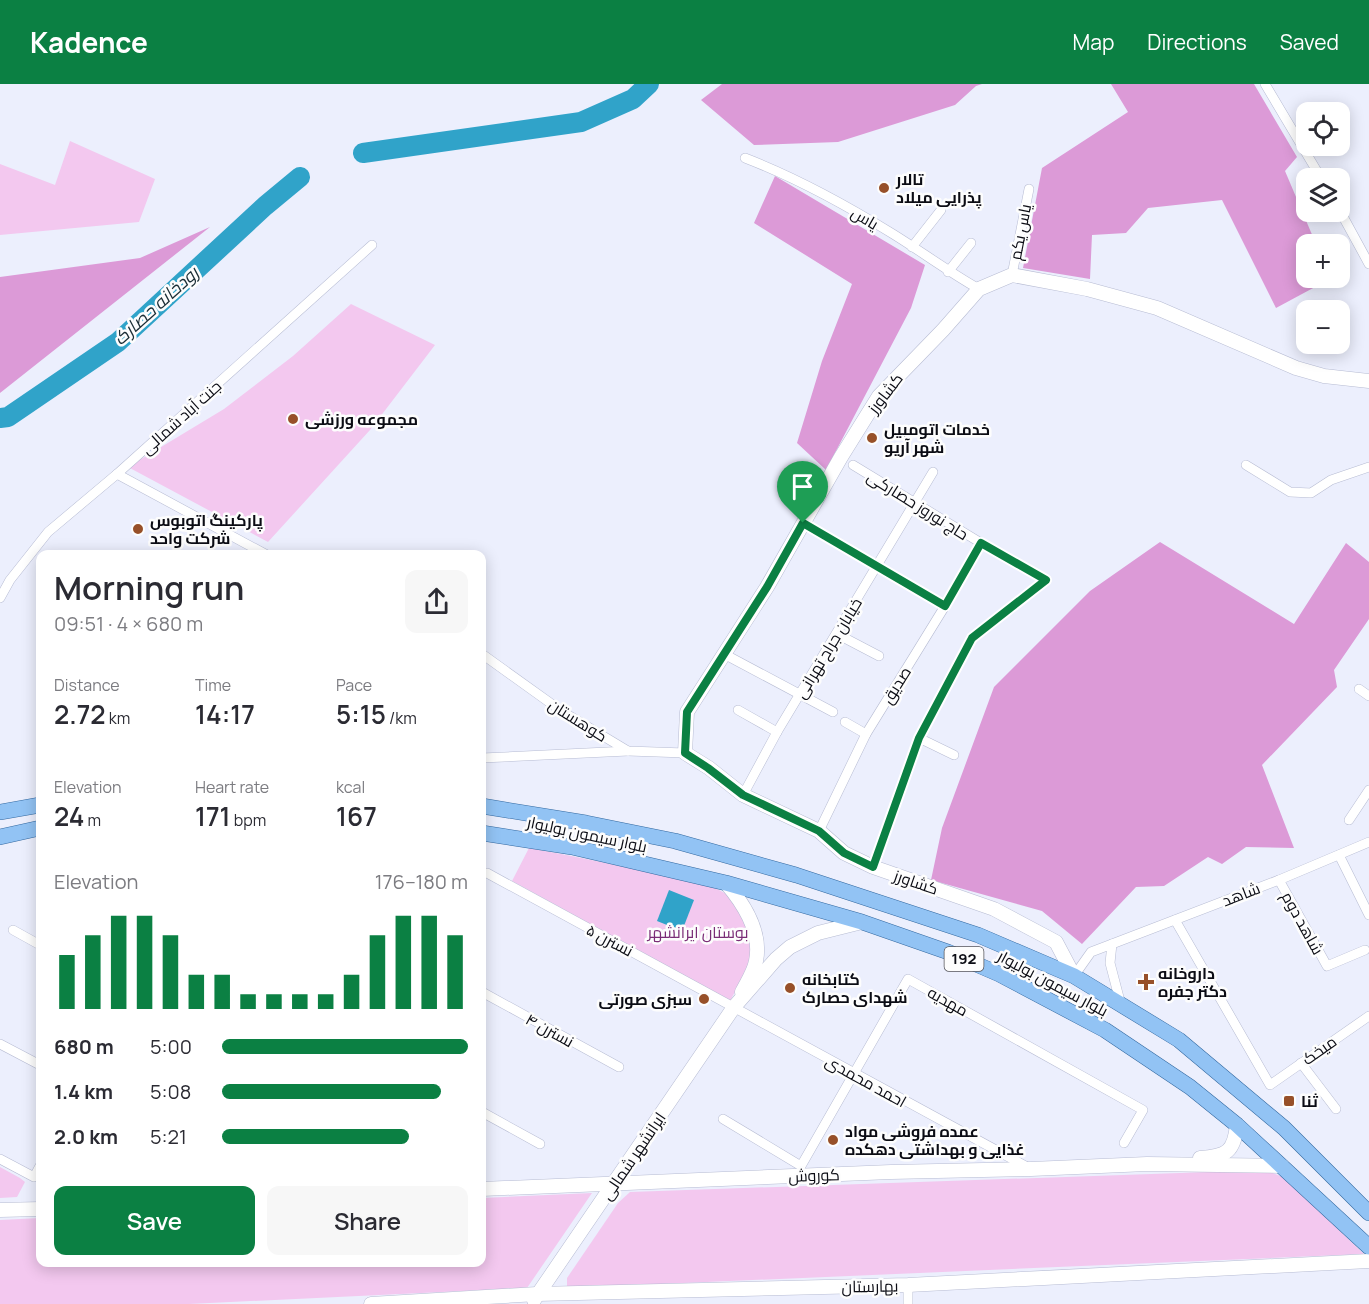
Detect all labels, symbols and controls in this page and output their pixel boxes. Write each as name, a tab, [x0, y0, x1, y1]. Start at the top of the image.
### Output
text: Kadence	[30, 23, 148, 61]
text: Map	[1073, 28, 1114, 56]
text: Directions	[1147, 28, 1247, 56]
text: Saved	[1280, 28, 1339, 56]
map controls	[1296, 102, 1350, 354]
button: locate	[1296, 102, 1350, 156]
place label: تالار پذرایی میلاد	[895, 168, 982, 209]
button: layers	[1296, 168, 1350, 222]
marker: تالار پذرایی میلاد	[877, 181, 891, 195]
street label: یاس	[847, 201, 883, 235]
street label: یاس یکم	[1004, 201, 1037, 262]
button: +	[1296, 234, 1350, 288]
water label: رودخانه حصارک	[108, 260, 204, 350]
button: −	[1296, 300, 1350, 354]
street label: کشاورز	[862, 368, 908, 419]
street label: جنت آباد شمالی	[136, 375, 226, 459]
place label: مجموعه ورزشی	[305, 408, 418, 430]
marker: مجموعه ورزشی	[286, 412, 300, 426]
place label: خدمات اتومبیل شهر آریو	[884, 418, 990, 458]
marker: خدمات اتومبیل شهر آریو	[865, 431, 879, 445]
pin	[777, 461, 828, 523]
street label: حاج نوروز حصارکی	[863, 465, 973, 546]
icon: arrive	[786, 470, 819, 503]
place label: پارکینگ اتوبوس شرکت واحد	[150, 509, 263, 549]
marker: پارکینگ اتوبوس شرکت واحد	[131, 522, 145, 536]
text: Morning run	[54, 565, 244, 610]
button: share	[405, 570, 468, 633]
street label: خیابان جراح تهرانی	[789, 593, 868, 703]
text: 09:51 · 4 × 680 m	[54, 610, 203, 637]
street label: صدیق	[876, 662, 916, 708]
text: Distance	[54, 674, 120, 696]
text: Time	[195, 674, 231, 696]
text: Pace	[336, 674, 372, 696]
street label: کوهستان	[544, 693, 612, 747]
text: 2.72	[54, 696, 106, 732]
text: 14:17	[195, 696, 255, 732]
text: 5:15	[336, 696, 386, 732]
text: km	[106, 707, 130, 729]
text: /km	[386, 707, 417, 729]
text: Elevation	[54, 776, 122, 798]
text: Heart rate	[195, 776, 269, 798]
text: kcal	[336, 776, 365, 798]
text: 24	[54, 798, 84, 834]
text: 171	[195, 798, 231, 834]
text: 167	[336, 798, 377, 834]
text: m	[84, 809, 101, 831]
text: bpm	[231, 809, 266, 831]
street label: بلوار سیمون بولیوار	[524, 810, 649, 857]
street label: کشاورز	[890, 864, 941, 900]
text: Elevation	[54, 868, 138, 895]
text: 176–180 m	[375, 868, 468, 895]
street label: شاهد	[1219, 877, 1263, 911]
street label: شاهد دوم	[1276, 888, 1329, 959]
street label: نسترن ۵	[583, 919, 637, 961]
park label: بوستان ایرانشهر	[646, 921, 749, 943]
street label: بلوار سیمون بولیوار	[993, 944, 1112, 1021]
road number: 192	[944, 947, 984, 971]
place label: داروخانه دکتر جفره	[1158, 962, 1227, 1002]
place label: کتابخانه شهدای حصارک	[802, 968, 908, 1008]
marker: داروخانه دکتر جفره	[1139, 975, 1153, 989]
marker: کتابخانه شهدای حصارک	[783, 981, 797, 995]
street label: مهدیه	[924, 981, 972, 1021]
place label: سبزی صورتی	[598, 988, 692, 1010]
marker: سبزی صورتی	[697, 992, 711, 1006]
street label: نسترن ۴	[522, 1008, 578, 1052]
street label: میخک	[1297, 1030, 1341, 1070]
text: 680 m	[54, 1033, 114, 1060]
text: 5:00	[150, 1033, 192, 1060]
street label: احمد محمدی	[822, 1050, 910, 1112]
text: 1.4 km	[54, 1078, 113, 1105]
text: 5:08	[150, 1078, 191, 1105]
place label: ثنا	[1301, 1090, 1319, 1112]
marker: ثنا	[1282, 1094, 1296, 1108]
street label: ایرانشهر شمالی	[595, 1108, 671, 1204]
place label: عمده فروشی مواد غذایی و بهداشتی دهکده	[845, 1120, 1025, 1160]
text: 2.0 km	[54, 1123, 118, 1150]
text: 5:21	[150, 1123, 187, 1150]
marker: عمده فروشی مواد غذایی و بهداشتی دهکده	[826, 1133, 840, 1147]
street label: کوروش	[788, 1163, 840, 1187]
button: Save	[54, 1186, 255, 1255]
button: Share	[267, 1186, 468, 1255]
street label: بهارستان	[841, 1275, 899, 1297]

